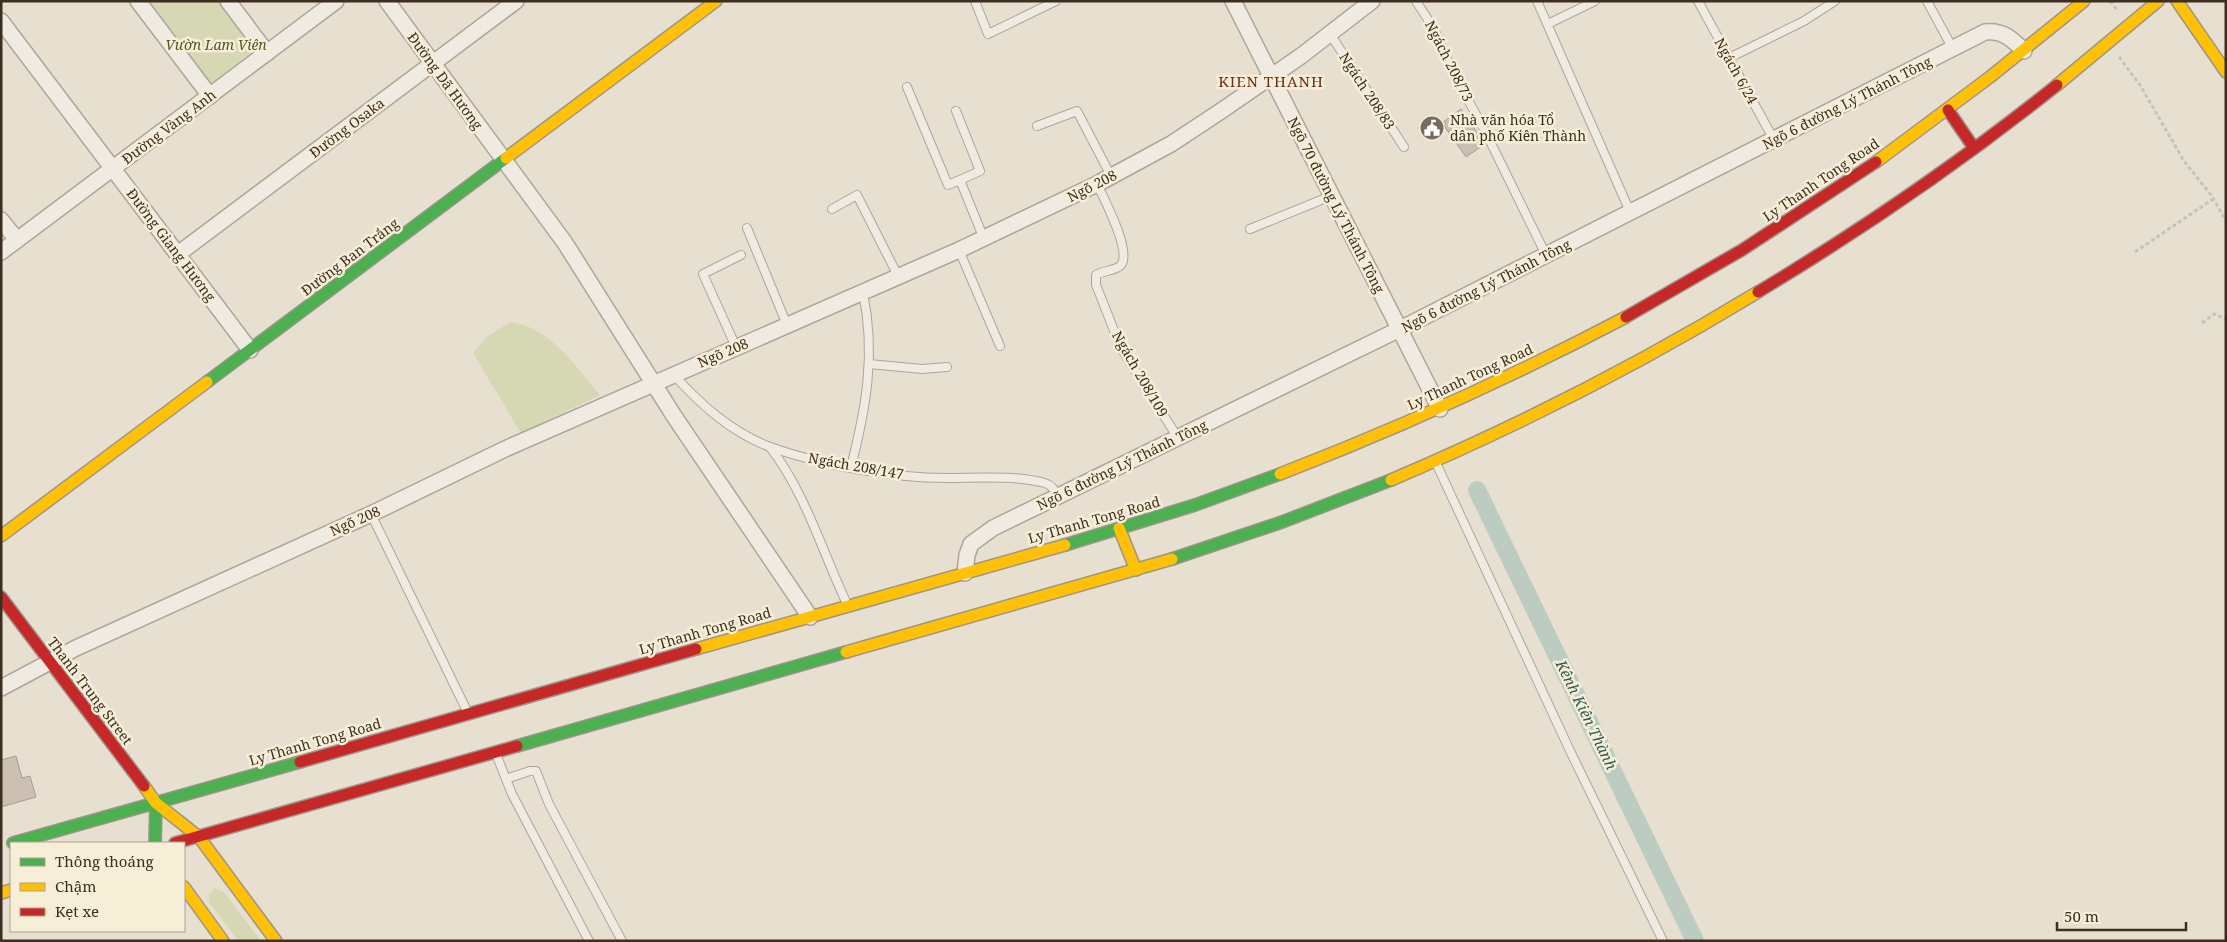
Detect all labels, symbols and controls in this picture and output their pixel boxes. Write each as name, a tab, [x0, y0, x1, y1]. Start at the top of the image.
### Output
street label: Ngách 208/73	[1421, 17, 1478, 105]
street label: Đường Dã Hương	[404, 28, 488, 134]
street label: Ngách 6/24	[1710, 34, 1763, 107]
park label: Vườn Lam Viên	[165, 35, 267, 54]
street label: Ngách 208/83	[1335, 48, 1400, 133]
street label: Ngõ 6 đường Lý Thánh Tông	[1759, 51, 1935, 154]
district label: KIEN THANH	[1218, 71, 1324, 91]
street label: Đường Vàng Anh	[118, 85, 220, 168]
street label: Đường Osaka	[305, 93, 388, 162]
place label: Nhà văn hóa Tổ dân phố Kiên Thành	[1450, 110, 1586, 145]
street label: Ngõ 70 đường Lý Thánh Tông	[1284, 113, 1390, 297]
public building icon: Nhà văn hóa Tổ dân phố Kiên Thành	[1419, 115, 1445, 141]
street label: Ly Thanh Tong Road	[1759, 133, 1883, 226]
street label: Ngõ 208	[1064, 165, 1120, 206]
street label: Đường Giang Hương	[123, 184, 221, 306]
street label: Đường Ban Trắng	[297, 213, 403, 300]
street label: Ngõ 6 đường Lý Thánh Tông	[1398, 234, 1574, 337]
street label: Ngách 208/109	[1108, 327, 1173, 420]
street label: Ngõ 208	[695, 333, 751, 372]
street label: Ly Thanh Tong Road	[1404, 339, 1536, 414]
street label: Ngõ 6 đường Lý Thánh Tông	[1033, 415, 1211, 514]
street label: Ngách 208/147	[807, 448, 905, 483]
street label: Ly Thanh Tong Road	[1026, 491, 1163, 547]
street label: Ngõ 208	[327, 501, 383, 540]
street label: Ly Thanh Tong Road	[637, 602, 774, 658]
street label: Thanh Trung Street	[44, 633, 137, 748]
water label: Kênh Kiên Thành	[1551, 656, 1622, 773]
street label: Ly Thanh Tong Road	[247, 713, 384, 769]
legend	[10, 842, 185, 932]
text: Thông thoáng	[55, 851, 154, 871]
text: Chậm	[55, 876, 96, 896]
scale bar	[2057, 900, 2186, 932]
text: Kẹt xe	[55, 901, 99, 921]
text: 50 m	[2064, 906, 2099, 926]

